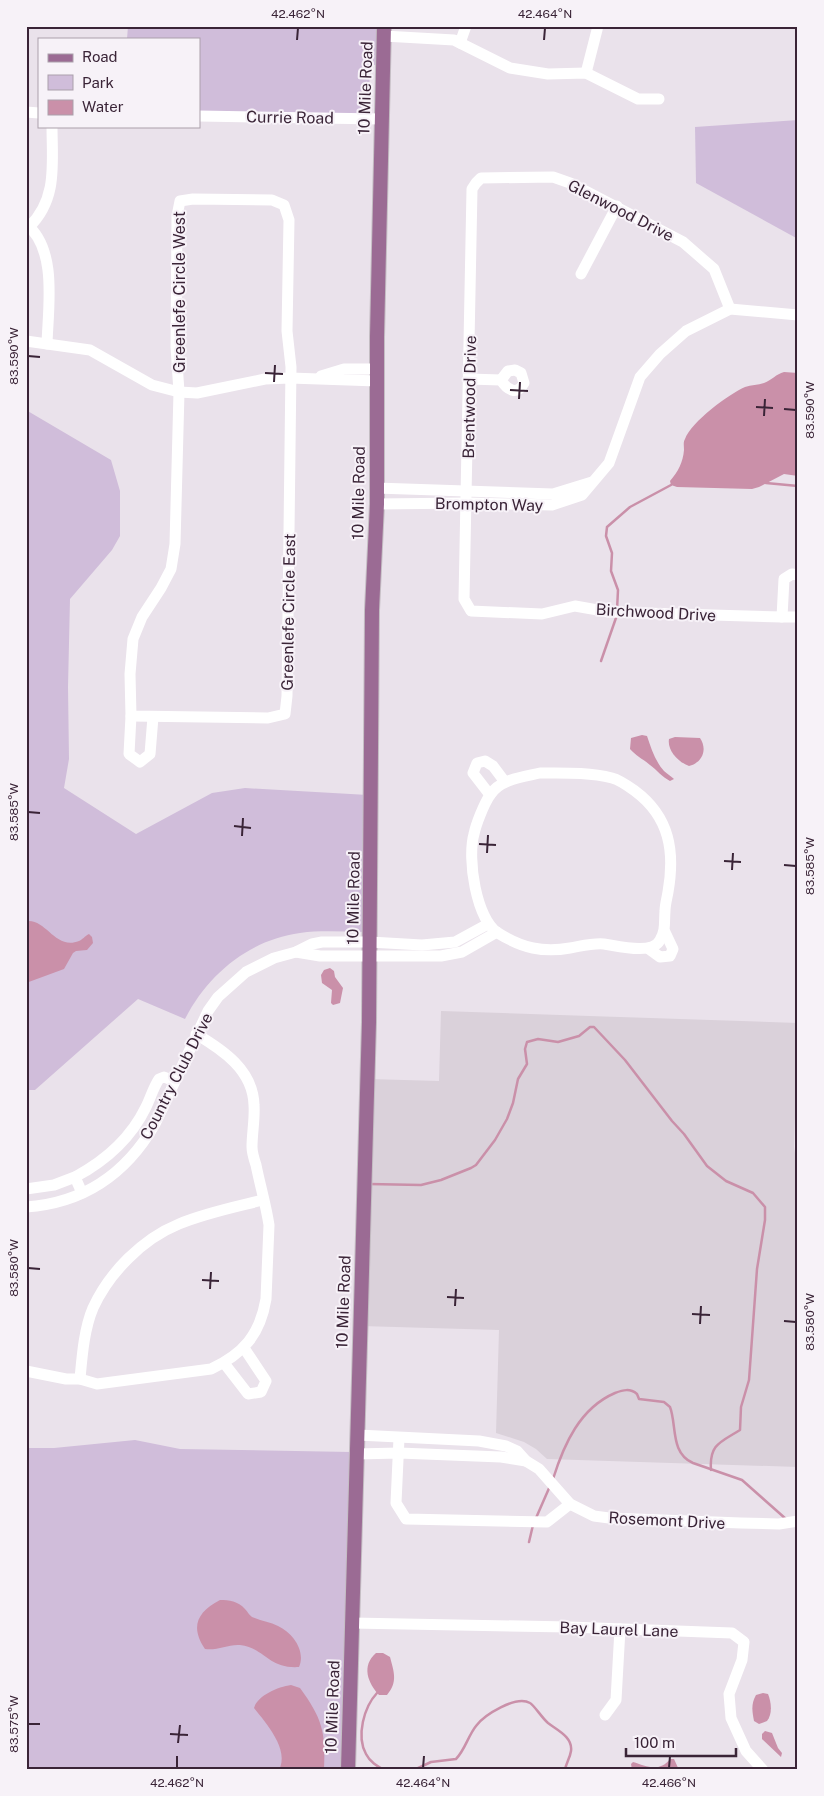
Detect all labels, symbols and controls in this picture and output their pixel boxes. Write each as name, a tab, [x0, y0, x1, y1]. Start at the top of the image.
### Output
text: 42.462°N	[271, 7, 325, 21]
text: 42.464°N	[518, 7, 572, 21]
legend	[38, 38, 200, 128]
street label: 10 Mile Road	[354, 41, 377, 135]
text: Road	[82, 48, 118, 65]
text: Park	[82, 74, 114, 91]
text: Water	[82, 98, 124, 115]
street label: Currie Road	[246, 107, 334, 128]
street label: Glenwood Drive	[565, 176, 677, 245]
street label: Greenlefe Circle West	[170, 211, 189, 373]
text: 83.590°W	[7, 327, 21, 385]
street label: Brentwood Drive	[459, 335, 480, 459]
text: 83.590°W	[803, 381, 817, 439]
street label: 10 Mile Road	[348, 446, 369, 540]
street label: Brompton Way	[435, 494, 544, 515]
street label: Greenlefe Circle East	[278, 533, 299, 691]
street label: Birchwood Drive	[595, 600, 717, 625]
text: 83.585°W	[7, 782, 21, 841]
text: 83.585°W	[803, 836, 817, 895]
street label: 10 Mile Road	[343, 851, 364, 945]
street label: Country Club Drive	[136, 1010, 217, 1143]
text: 83.580°W	[7, 1239, 21, 1297]
street label: 10 Mile Road	[332, 1255, 355, 1349]
text: 83.580°W	[803, 1293, 817, 1351]
street label: Rosemont Drive	[608, 1508, 726, 1533]
street label: Bay Laurel Lane	[559, 1618, 679, 1641]
street label: 10 Mile Road	[321, 1660, 344, 1754]
text: 83.575°W	[7, 1695, 21, 1753]
scale bar	[626, 1726, 736, 1758]
text: 100 m	[634, 1734, 675, 1751]
text: 42.462°N	[150, 1776, 204, 1790]
text: 42.464°N	[396, 1776, 450, 1790]
text: 42.466°N	[642, 1776, 696, 1790]

